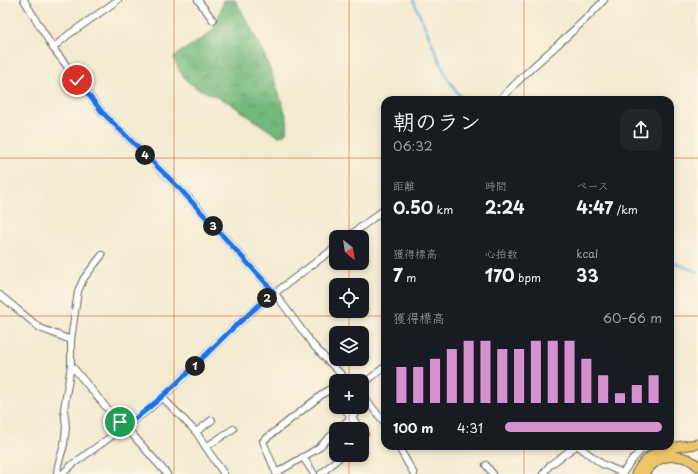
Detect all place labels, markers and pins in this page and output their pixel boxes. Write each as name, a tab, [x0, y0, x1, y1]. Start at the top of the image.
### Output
pin	[60, 63, 94, 97]
pin: 4	[135, 145, 155, 165]
pin: 3	[203, 216, 223, 236]
pin: 2	[257, 288, 277, 308]
pin: 1	[185, 356, 205, 376]
pin	[103, 405, 137, 439]

